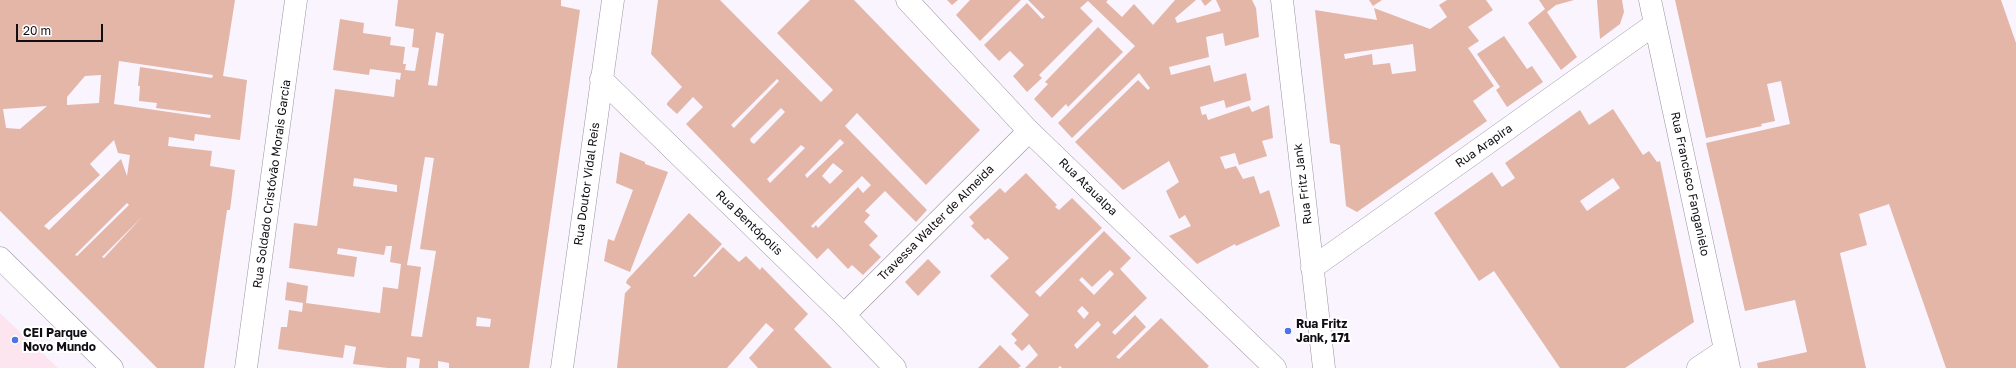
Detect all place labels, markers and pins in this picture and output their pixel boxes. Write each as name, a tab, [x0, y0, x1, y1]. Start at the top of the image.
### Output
place label: Rua Fritz Jank, 171	[1296, 317, 1350, 345]
place label: CEI Parque Novo Mundo	[23, 326, 96, 354]
marker: Rua Fritz Jank, 171	[1283, 326, 1293, 336]
marker: CEI Parque Novo Mundo	[10, 335, 20, 345]

